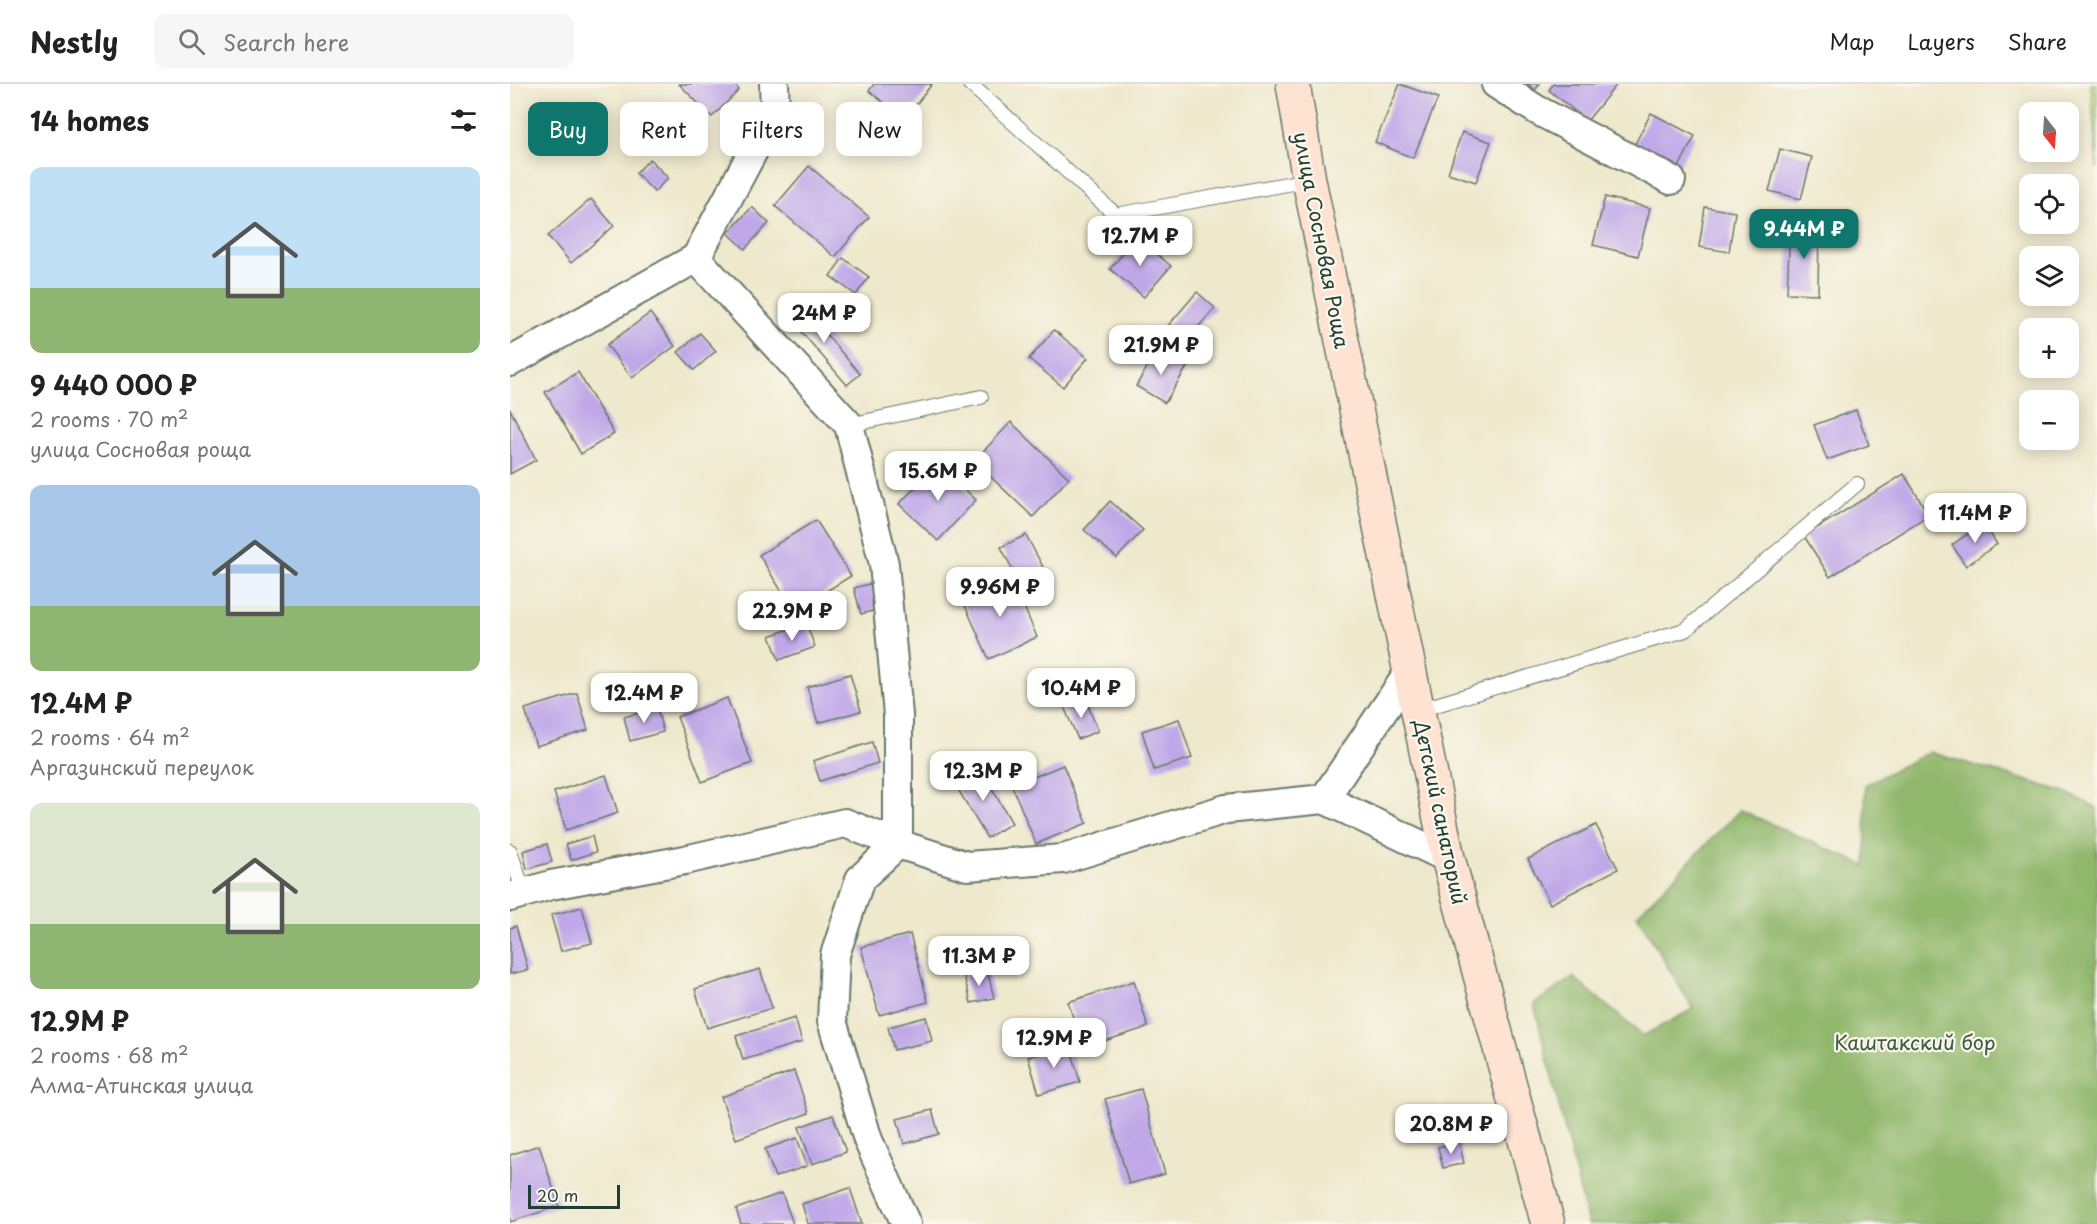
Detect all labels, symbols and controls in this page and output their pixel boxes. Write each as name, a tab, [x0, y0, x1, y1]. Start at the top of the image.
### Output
search box	[154, 14, 574, 68]
text: Nestly	[30, 20, 118, 63]
icon: search	[175, 25, 208, 58]
text: Search here	[223, 25, 349, 58]
text: Map	[1830, 25, 1874, 57]
text: Layers	[1907, 25, 1975, 57]
text: Share	[2008, 25, 2067, 57]
text: 14 homes	[30, 101, 149, 140]
chip: Buy	[528, 102, 608, 156]
chip: Rent	[620, 102, 708, 156]
chip: Filters	[720, 102, 824, 156]
chip: New	[836, 102, 922, 156]
north arrow	[2019, 102, 2079, 162]
map controls	[2019, 102, 2079, 450]
icon: filters	[447, 104, 480, 137]
street label: улица Сосновая Роща	[1286, 129, 1358, 351]
button: locate	[2019, 174, 2079, 234]
icon: home	[201, 206, 309, 314]
pin: 9.44M ₽	[1749, 209, 1859, 260]
text: 9.44M ₽	[1763, 213, 1845, 243]
pin: 12.7M ₽	[1085, 216, 1195, 267]
text: 12.7M ₽	[1102, 220, 1178, 250]
button: layers	[2019, 246, 2079, 306]
pin: 24M ₽	[782, 293, 866, 344]
text: 24M ₽	[792, 297, 856, 327]
button: +	[2019, 318, 2079, 378]
pin: 21.9M ₽	[1106, 325, 1216, 376]
text: 21.9M ₽	[1123, 329, 1199, 359]
text: 9 440 000 ₽	[30, 365, 197, 404]
button: −	[2019, 390, 2079, 450]
text: 2 rooms · 70 m²	[30, 404, 188, 434]
text: улица Сосновая роща	[30, 434, 251, 464]
pin: 15.6M ₽	[883, 451, 993, 502]
text: 15.6M ₽	[899, 455, 977, 485]
pin: 11.4M ₽	[1920, 493, 2030, 544]
text: 11.4M ₽	[1938, 497, 2012, 527]
icon: home	[201, 524, 309, 632]
pin: 9.96M ₽	[945, 567, 1055, 618]
text: 9.96M ₽	[960, 571, 1040, 601]
pin: 22.9M ₽	[737, 591, 847, 642]
text: 22.9M ₽	[752, 595, 832, 625]
pin: 10.4M ₽	[1026, 668, 1136, 719]
text: 10.4M ₽	[1041, 672, 1121, 702]
pin: 12.4M ₽	[589, 673, 699, 724]
text: 12.4M ₽	[605, 677, 683, 707]
text: 12.4M ₽	[30, 683, 132, 722]
street label: Детский санаторий	[1407, 716, 1475, 907]
text: 2 rooms · 64 m²	[30, 722, 190, 752]
pin: 12.3M ₽	[928, 751, 1038, 802]
text: Аргазинский переулок	[30, 752, 254, 782]
text: 12.3M ₽	[944, 755, 1022, 785]
icon: home	[201, 842, 309, 950]
pin: 11.3M ₽	[924, 936, 1034, 987]
text: 11.3M ₽	[942, 940, 1016, 970]
text: 12.9M ₽	[30, 1001, 129, 1040]
pin: 12.9M ₽	[999, 1018, 1109, 1069]
text: 12.9M ₽	[1016, 1022, 1092, 1052]
park label: Каштакский бор	[1834, 1027, 1996, 1057]
text: 2 rooms · 68 m²	[30, 1040, 189, 1070]
text: Алма-Атинская улица	[30, 1070, 253, 1100]
pin: 20.8M ₽	[1396, 1104, 1506, 1155]
text: 20.8M ₽	[1409, 1108, 1493, 1138]
scale bar	[528, 1182, 620, 1210]
text: 20 m	[537, 1183, 578, 1207]

